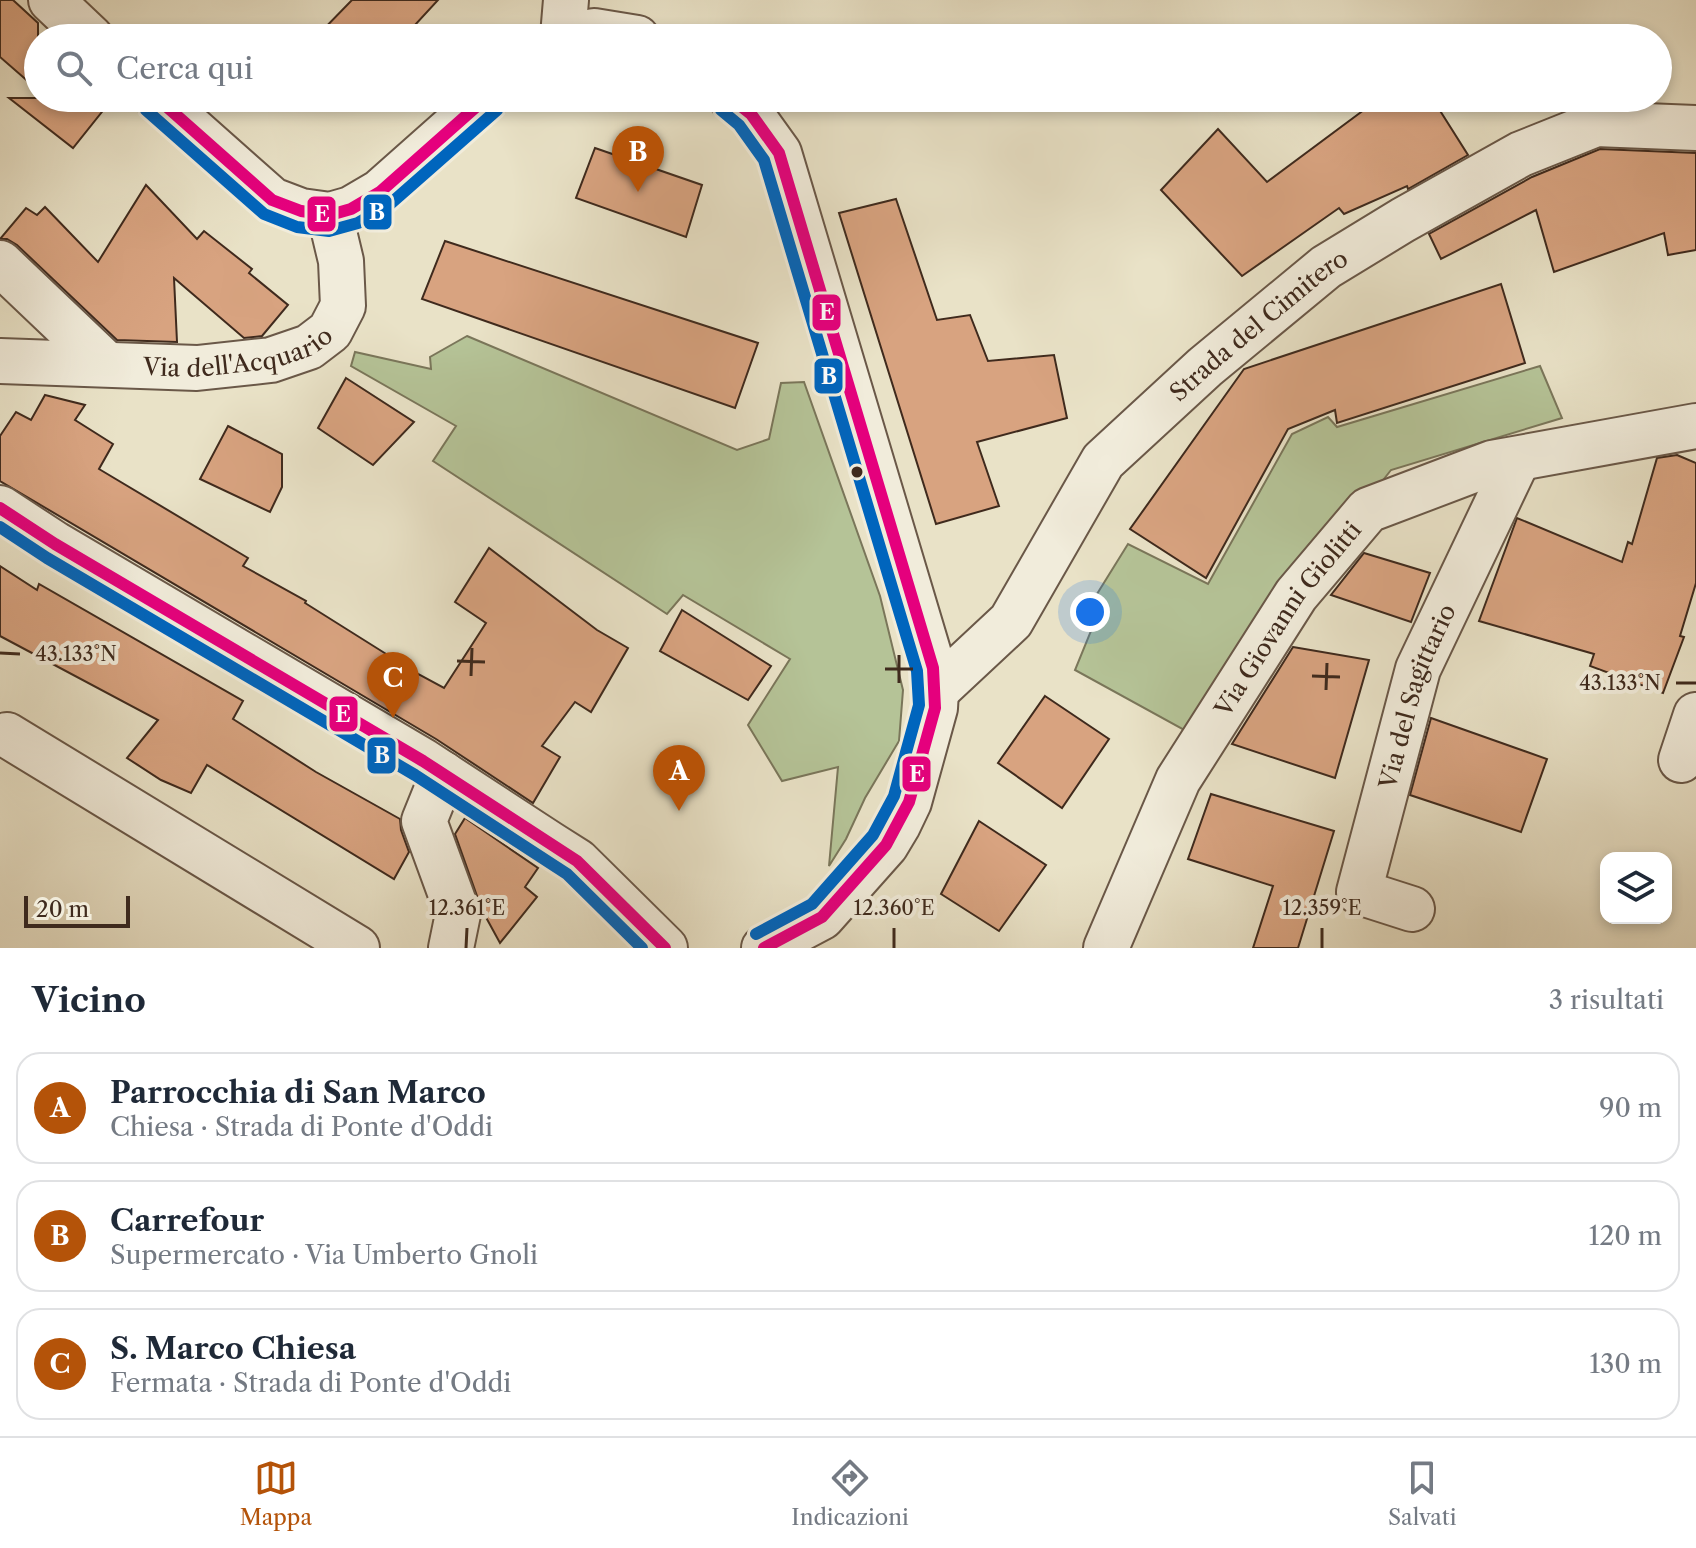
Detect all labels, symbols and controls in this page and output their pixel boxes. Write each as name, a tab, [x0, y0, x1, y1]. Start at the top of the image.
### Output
search box	[24, 24, 1672, 112]
icon: search	[52, 46, 96, 90]
text: Cerca qui	[116, 50, 253, 87]
pin: B	[612, 126, 664, 192]
line badge: B	[362, 193, 393, 231]
line badge: E	[306, 195, 337, 233]
text: B	[369, 199, 385, 226]
text: E	[314, 201, 330, 228]
street label: Strada del Cimitero	[1163, 243, 1353, 407]
line badge: E	[811, 293, 842, 332]
text: E	[819, 299, 835, 326]
street label: Via dell'Acquario	[142, 320, 338, 383]
line badge: B	[813, 357, 844, 395]
text: B	[821, 363, 837, 390]
unlabelled marker	[849, 464, 865, 480]
street label: Via Giovanni Giolitti	[1208, 515, 1367, 722]
your location	[1070, 592, 1110, 632]
street label: Via del Sagittario	[1372, 599, 1461, 793]
text: 43.133°N	[35, 642, 117, 666]
pin: C	[367, 652, 419, 718]
text: 43.133°N	[1579, 671, 1661, 695]
line badge: E	[328, 695, 359, 733]
text: E	[335, 701, 351, 728]
line badge: B	[366, 736, 397, 775]
text: B	[374, 742, 390, 769]
pin: A	[653, 745, 705, 811]
line badge: E	[901, 755, 932, 793]
text: E	[909, 761, 925, 788]
map controls	[1600, 852, 1672, 924]
button: layers	[1600, 852, 1672, 924]
scale bar	[24, 892, 130, 928]
text: 20 m	[36, 896, 89, 923]
text: 12.361°E	[429, 896, 505, 920]
text: 12.360°E	[853, 896, 935, 920]
text: 12.359°E	[1282, 896, 1362, 920]
text: Vicino	[32, 979, 146, 1021]
text: 3 risultati	[1549, 984, 1664, 1016]
text: Parrocchia di San Marco	[110, 1074, 486, 1111]
text: A	[50, 1092, 70, 1124]
text: 90 m	[1599, 1092, 1662, 1124]
text: Chiesa · Strada di Ponte d'Oddi	[110, 1111, 493, 1143]
text: Carrefour	[110, 1202, 264, 1239]
text: B	[50, 1220, 70, 1252]
text: 120 m	[1588, 1220, 1662, 1252]
text: Supermercato · Via Umberto Gnoli	[110, 1239, 538, 1271]
text: S. Marco Chiesa	[110, 1330, 356, 1367]
text: C	[50, 1348, 70, 1380]
text: 130 m	[1589, 1348, 1662, 1380]
text: Fermata · Strada di Ponte d'Oddi	[110, 1367, 511, 1399]
tab: Mappa	[240, 1456, 312, 1531]
tab: Indicazioni	[791, 1456, 909, 1531]
tab: Salvati	[1388, 1456, 1456, 1531]

